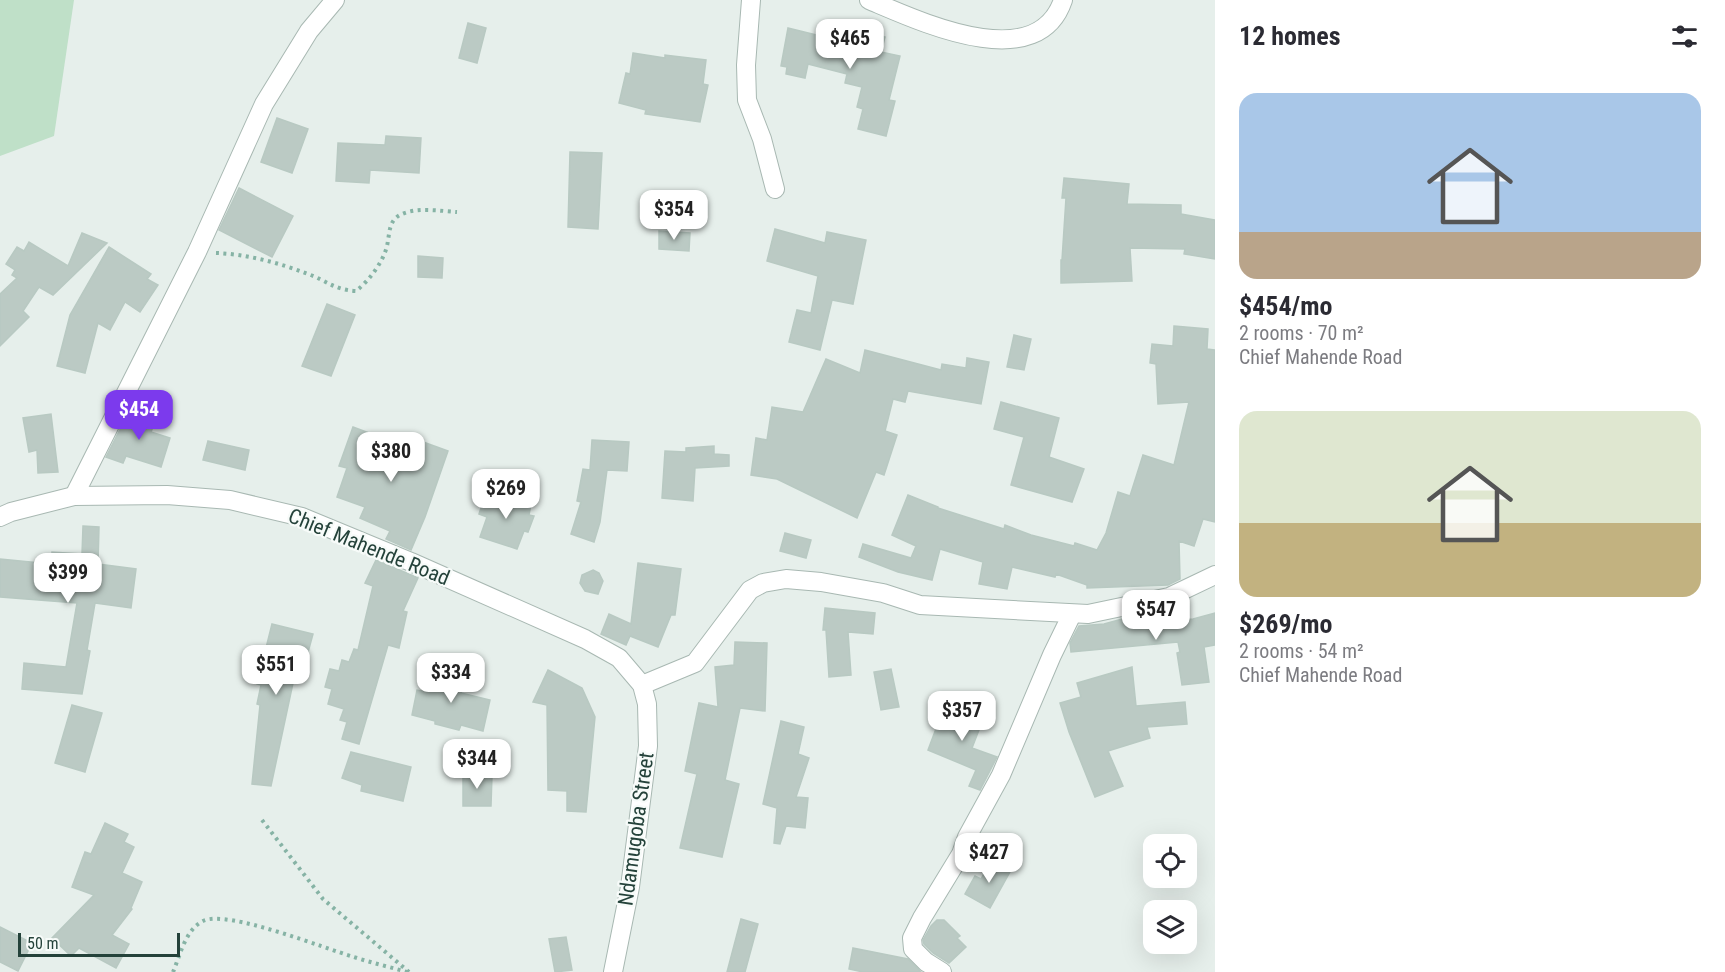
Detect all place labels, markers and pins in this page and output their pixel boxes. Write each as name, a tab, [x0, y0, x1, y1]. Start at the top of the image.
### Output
pin: $465	[814, 19, 886, 70]
pin: $354	[638, 190, 710, 241]
pin: $454	[103, 390, 175, 441]
pin: $380	[355, 432, 427, 483]
pin: $269	[470, 469, 542, 520]
pin: $399	[32, 553, 104, 604]
pin: $547	[1120, 590, 1192, 641]
pin: $551	[240, 645, 312, 696]
pin: $334	[415, 653, 487, 704]
pin: $357	[926, 691, 998, 742]
pin: $344	[441, 739, 513, 790]
pin: $427	[953, 833, 1025, 884]

